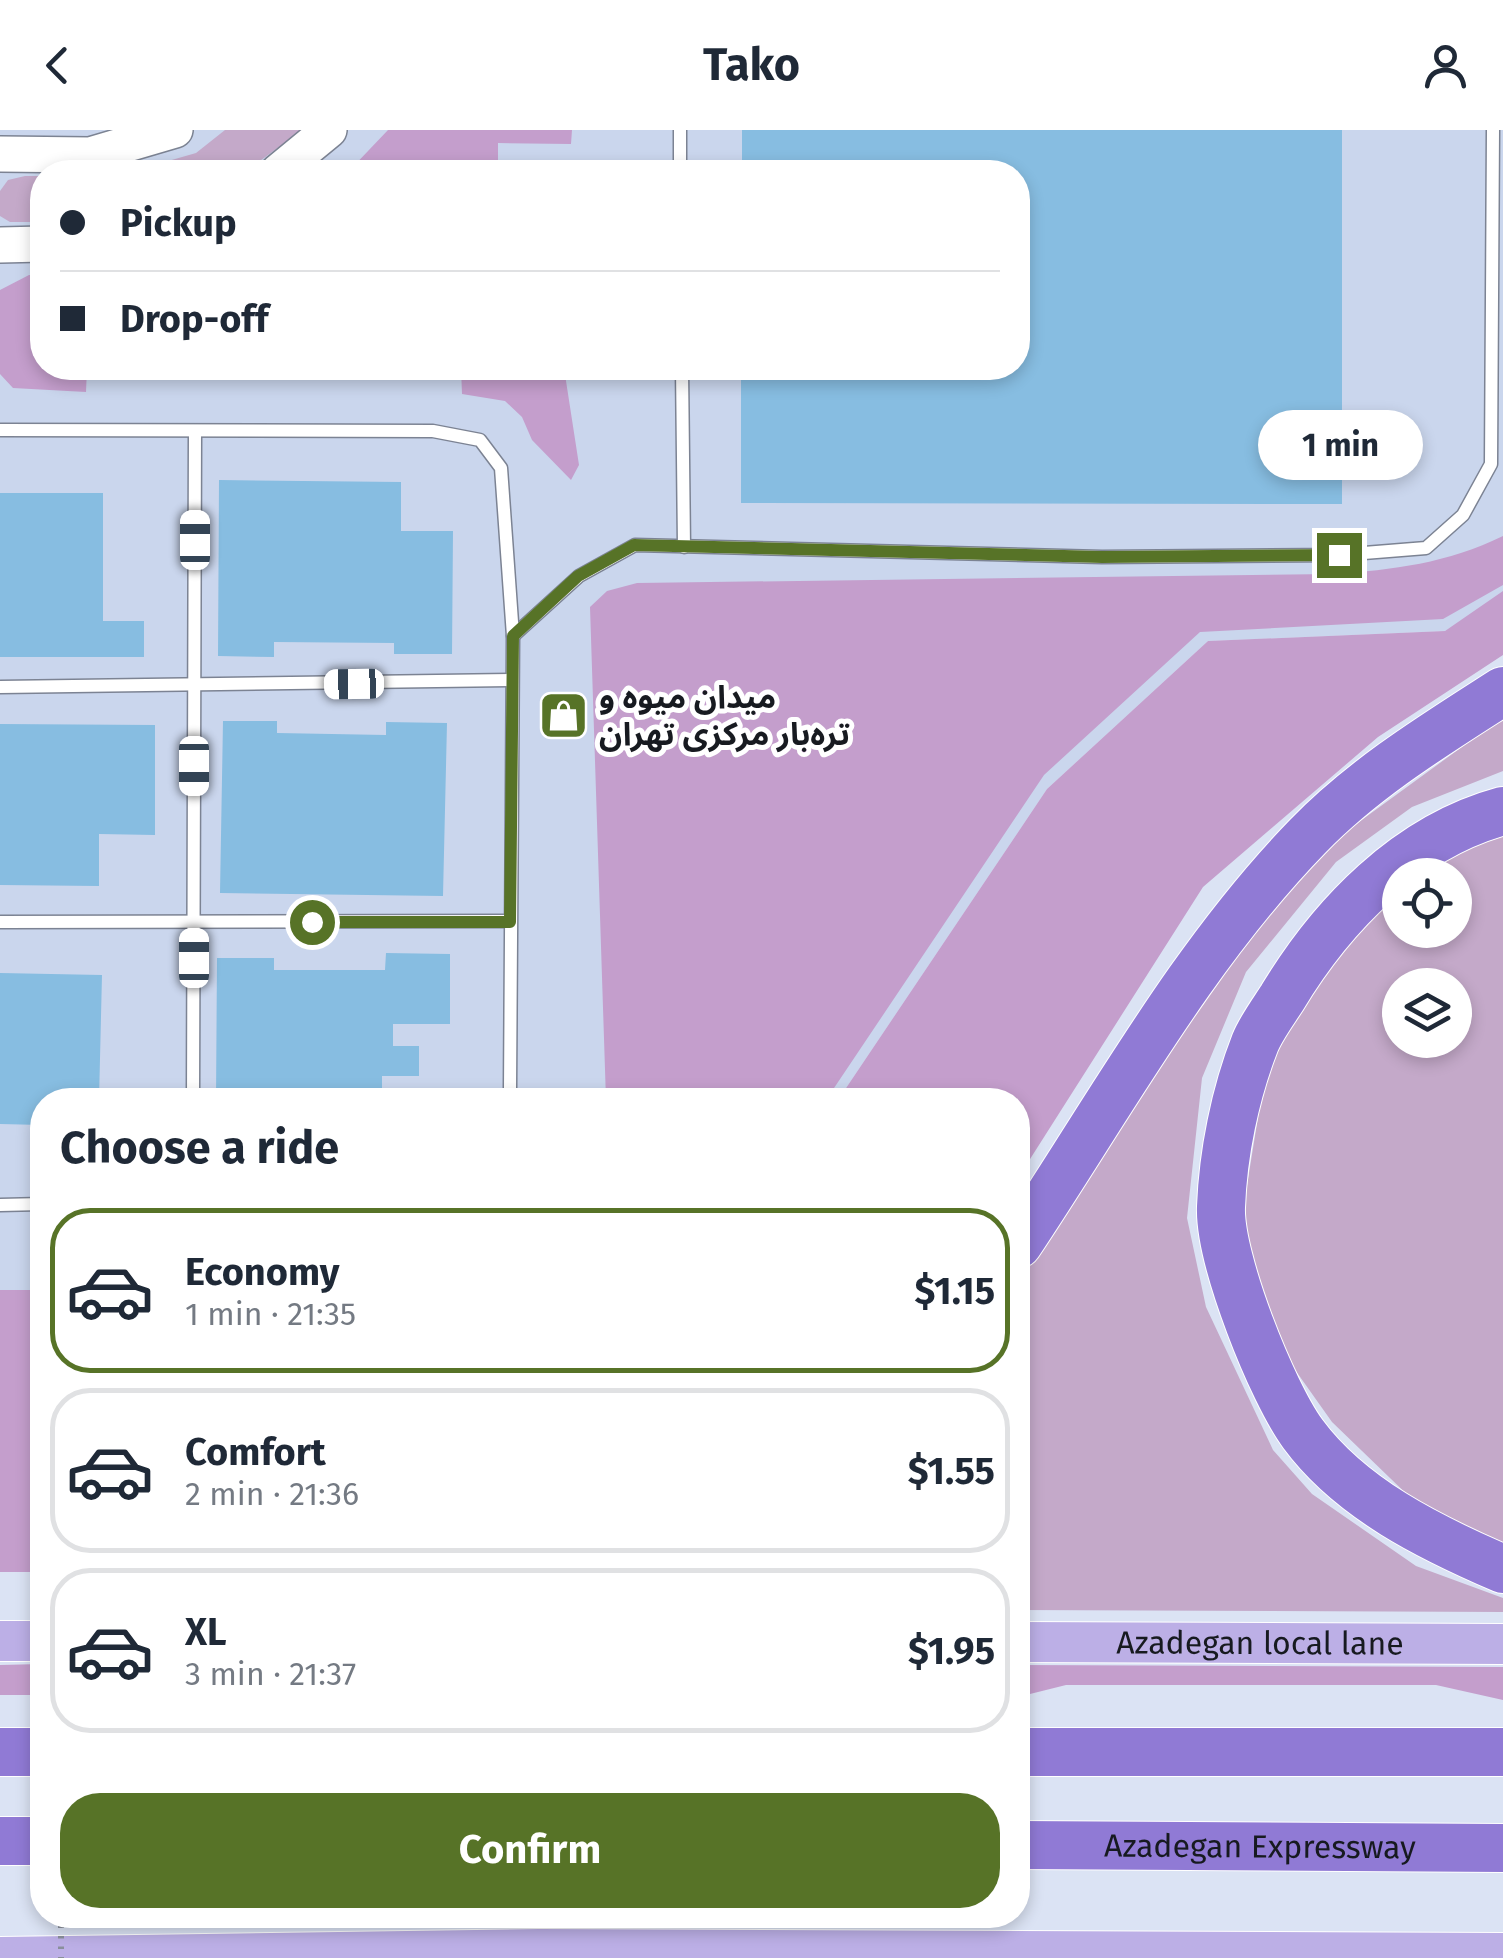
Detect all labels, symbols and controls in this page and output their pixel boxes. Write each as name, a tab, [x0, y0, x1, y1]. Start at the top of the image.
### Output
icon: back	[30, 38, 85, 93]
text: Tako	[703, 38, 800, 92]
icon: person	[1418, 38, 1473, 93]
text: Pickup	[120, 200, 237, 246]
text: Drop-off	[120, 296, 268, 342]
callout: 1 min	[1256, 410, 1422, 480]
text: 1 min	[1302, 426, 1379, 464]
car	[180, 510, 210, 570]
route end	[1317, 533, 1362, 578]
car	[324, 668, 384, 700]
place label: میدان میوه و تره‌بار مرکزی تهران	[599, 678, 850, 753]
shop icon: میدان میوه و تره‌بار مرکزی تهران	[538, 689, 590, 741]
car	[179, 736, 209, 796]
map controls	[1382, 858, 1472, 1058]
button: locate	[1382, 858, 1472, 948]
route start	[290, 900, 335, 945]
car	[179, 928, 209, 988]
button: layers	[1382, 968, 1472, 1058]
text: Choose a ride	[60, 1121, 339, 1175]
icon: car	[65, 1246, 155, 1336]
text: Economy	[185, 1249, 340, 1295]
text: $1.15	[915, 1268, 995, 1314]
text: 1 min · 21:35	[185, 1295, 356, 1333]
icon: car	[65, 1426, 155, 1516]
text: Comfort	[185, 1429, 326, 1475]
text: $1.55	[908, 1448, 995, 1494]
text: 2 min · 21:36	[185, 1475, 359, 1513]
icon: car	[65, 1606, 155, 1696]
text: XL	[185, 1609, 227, 1655]
street label: Azadegan local lane	[1116, 1623, 1404, 1663]
text: $1.95	[908, 1628, 995, 1674]
text: 3 min · 21:37	[185, 1655, 356, 1693]
button: Confirm	[60, 1793, 1000, 1908]
street label: Azadegan Expressway	[1104, 1827, 1416, 1866]

